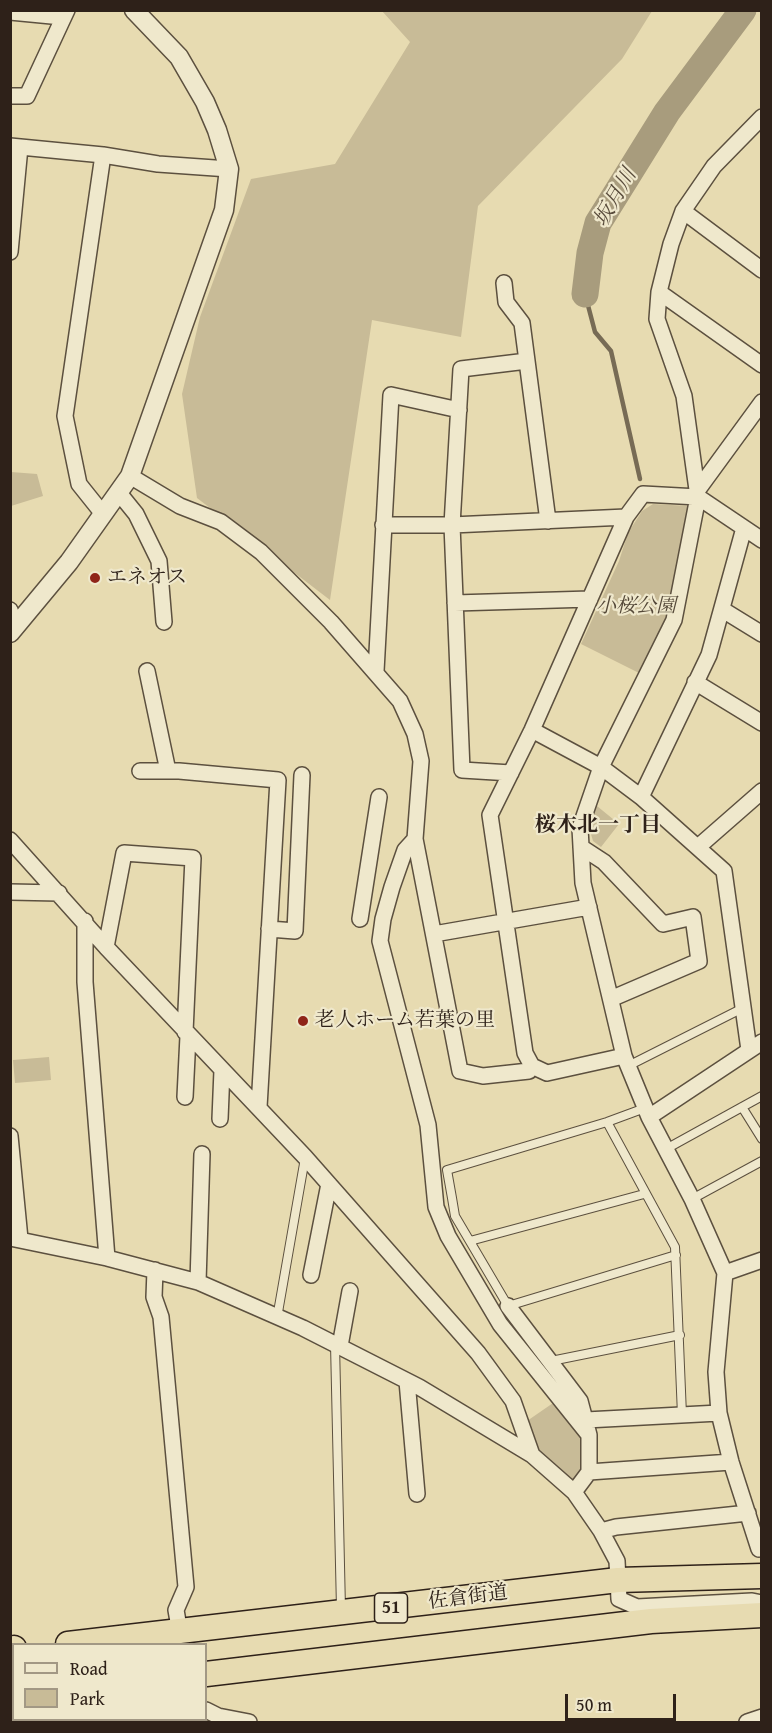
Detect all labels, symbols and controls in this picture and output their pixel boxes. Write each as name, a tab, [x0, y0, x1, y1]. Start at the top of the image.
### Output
water label: 坂月川	[589, 164, 643, 232]
place label: エネオス	[107, 566, 187, 590]
marker: エネオス	[88, 571, 102, 585]
park label: 小桜公園	[596, 595, 676, 619]
district label: 桜木北一丁目	[535, 813, 661, 839]
place label: 老人ホーム若葉の里	[315, 1009, 495, 1033]
marker: 老人ホーム若葉の里	[296, 1014, 310, 1028]
street label: 佐倉街道	[427, 1581, 509, 1615]
road number: 51	[374, 1593, 408, 1623]
legend	[12, 1643, 207, 1721]
text: Road	[70, 1655, 108, 1682]
scale bar	[568, 1682, 679, 1720]
text: Park	[70, 1685, 105, 1712]
text: 50 m	[576, 1691, 612, 1718]

